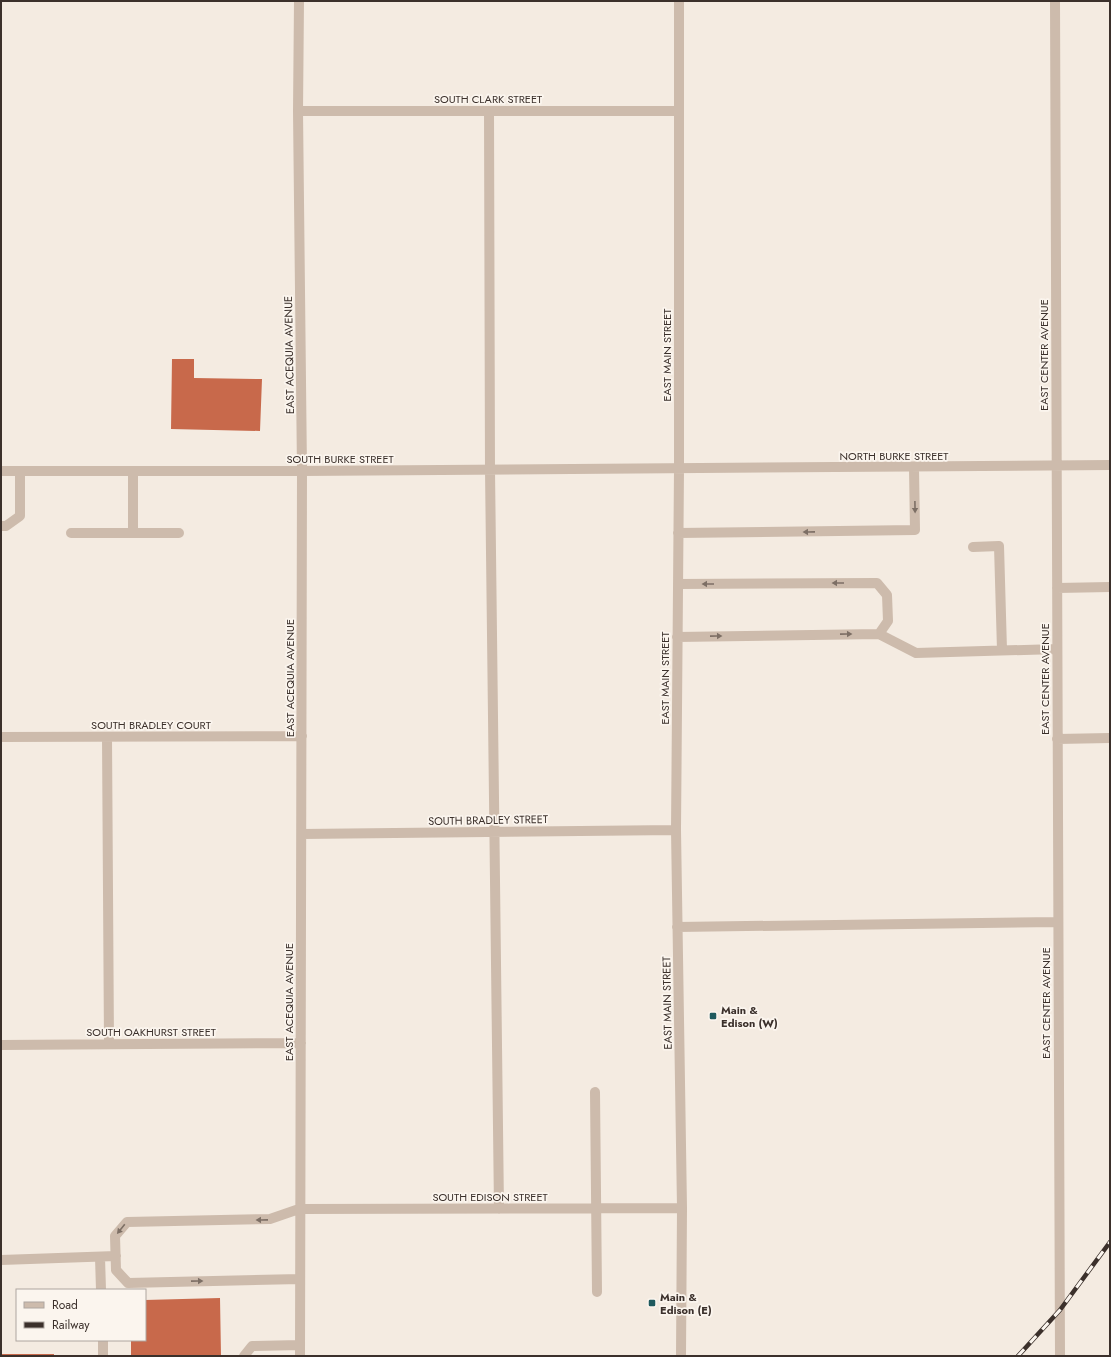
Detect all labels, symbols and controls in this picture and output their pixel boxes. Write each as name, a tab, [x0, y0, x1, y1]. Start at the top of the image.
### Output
street label: SOUTH CLARK STREET	[434, 91, 542, 107]
street label: EAST ACEQUIA AVENUE	[280, 296, 298, 414]
street label: EAST CENTER AVENUE	[1036, 299, 1052, 411]
street label: EAST MAIN STREET	[659, 309, 675, 401]
street label: NORTH BURKE STREET	[840, 448, 948, 464]
street label: SOUTH BURKE STREET	[286, 451, 394, 467]
one-way arrow	[912, 501, 918, 514]
one-way arrow	[802, 529, 815, 535]
one-way arrow	[831, 580, 844, 586]
one-way arrow	[701, 581, 714, 587]
street label: EAST ACEQUIA AVENUE	[282, 619, 298, 737]
street label: EAST CENTER AVENUE	[1037, 623, 1053, 735]
one-way arrow	[840, 631, 853, 637]
street label: EAST MAIN STREET	[657, 632, 673, 724]
one-way arrow	[710, 633, 722, 640]
street label: SOUTH BRADLEY COURT	[91, 717, 211, 733]
street label: SOUTH BRADLEY STREET	[428, 811, 548, 829]
street label: EAST ACEQUIA AVENUE	[281, 943, 297, 1061]
street label: EAST CENTER AVENUE	[1038, 947, 1054, 1059]
street label: EAST MAIN STREET	[658, 956, 676, 1050]
place label: Main & Edison (W)	[721, 1002, 778, 1031]
marker: Main & Edison (W)	[708, 1011, 718, 1021]
street label: SOUTH OAKHURST STREET	[86, 1024, 216, 1040]
street label: SOUTH EDISON STREET	[432, 1189, 548, 1205]
one-way arrow	[256, 1216, 268, 1223]
one-way arrow	[117, 1223, 126, 1234]
one-way arrow	[191, 1278, 204, 1284]
legend	[16, 1289, 146, 1341]
place label: Main & Edison (E)	[660, 1289, 712, 1318]
text: Road	[52, 1296, 78, 1314]
marker: Main & Edison (E)	[647, 1298, 657, 1308]
text: Railway	[52, 1316, 90, 1334]

